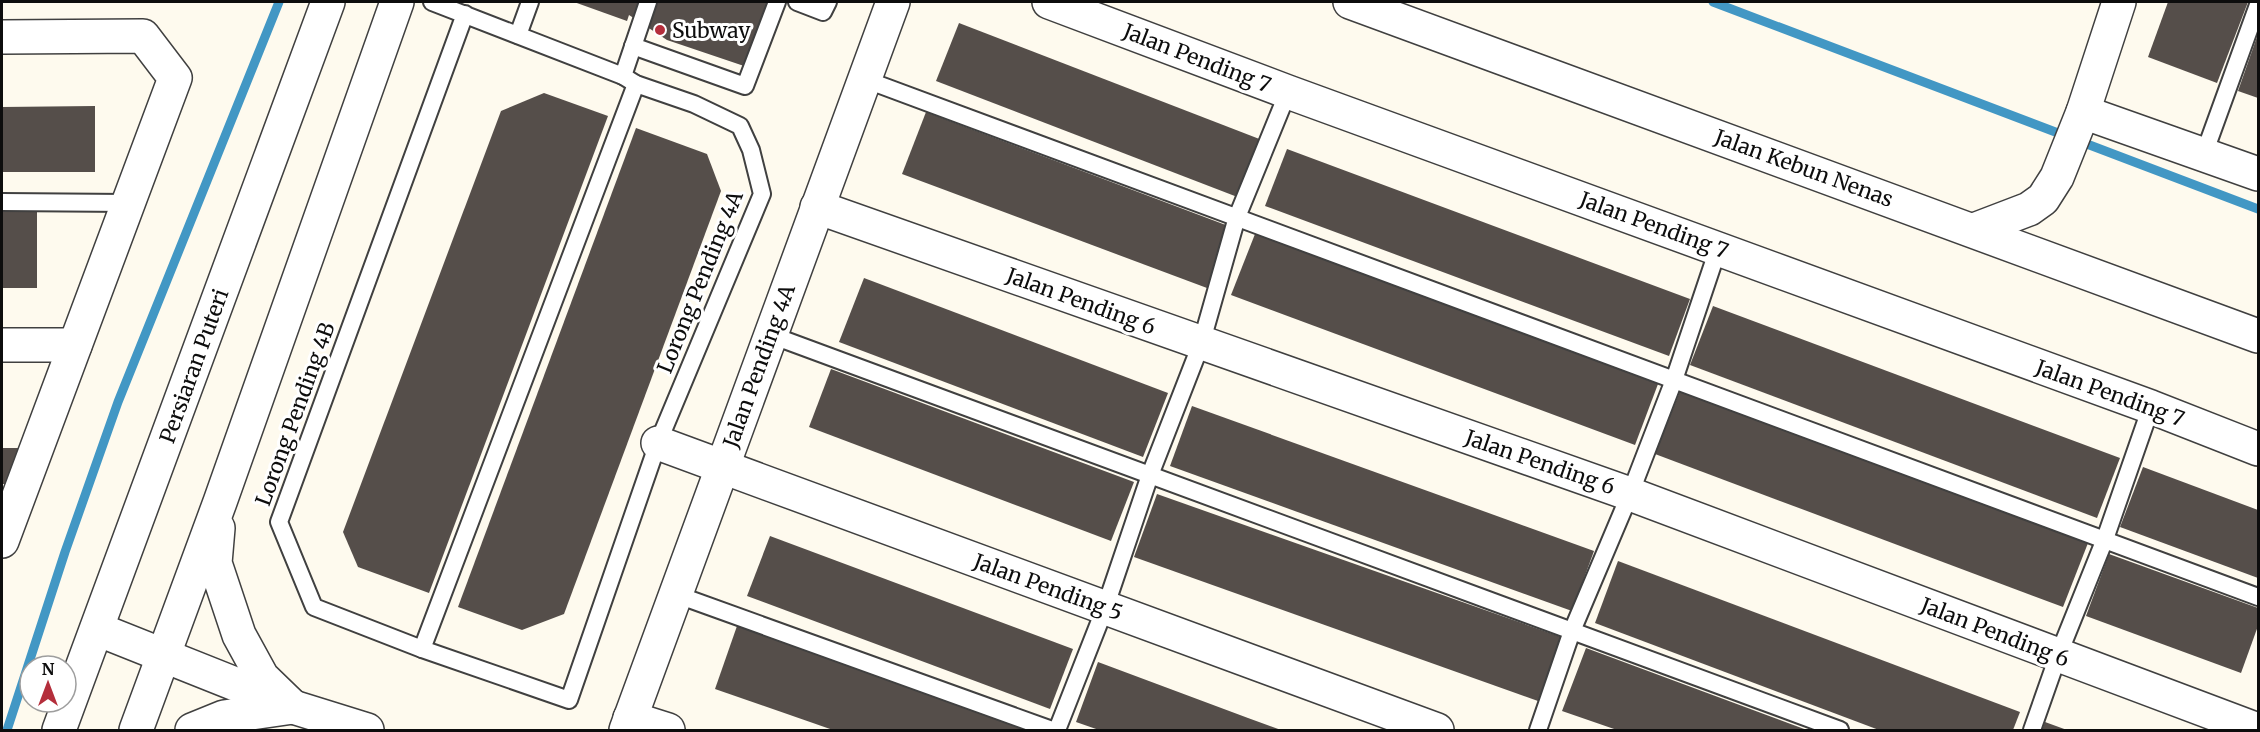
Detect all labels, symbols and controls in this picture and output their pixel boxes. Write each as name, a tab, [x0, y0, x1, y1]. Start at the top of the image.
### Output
place label: Subway	[672, 17, 751, 44]
street label: Jalan Pending 7	[1118, 17, 1275, 99]
marker: Subway	[653, 23, 667, 37]
street label: Jalan Kebun Nenas	[1710, 123, 1897, 213]
street label: Jalan Pending 7	[1575, 185, 1732, 264]
street label: Lorong Pending 4A	[651, 187, 749, 377]
street label: Jalan Pending 6	[1002, 261, 1159, 341]
street label: Jalan Pending 4A	[717, 281, 801, 452]
street label: Persiaran Puteri	[154, 285, 235, 447]
street label: Lorong Pending 4B	[249, 319, 341, 509]
street label: Jalan Pending 7	[2031, 353, 2188, 432]
street label: Jalan Pending 6	[1461, 423, 1619, 500]
street label: Jalan Pending 5	[969, 547, 1126, 626]
street label: Jalan Pending 6	[1916, 591, 2073, 673]
north arrow	[18, 654, 78, 714]
text: N	[42, 659, 55, 679]

